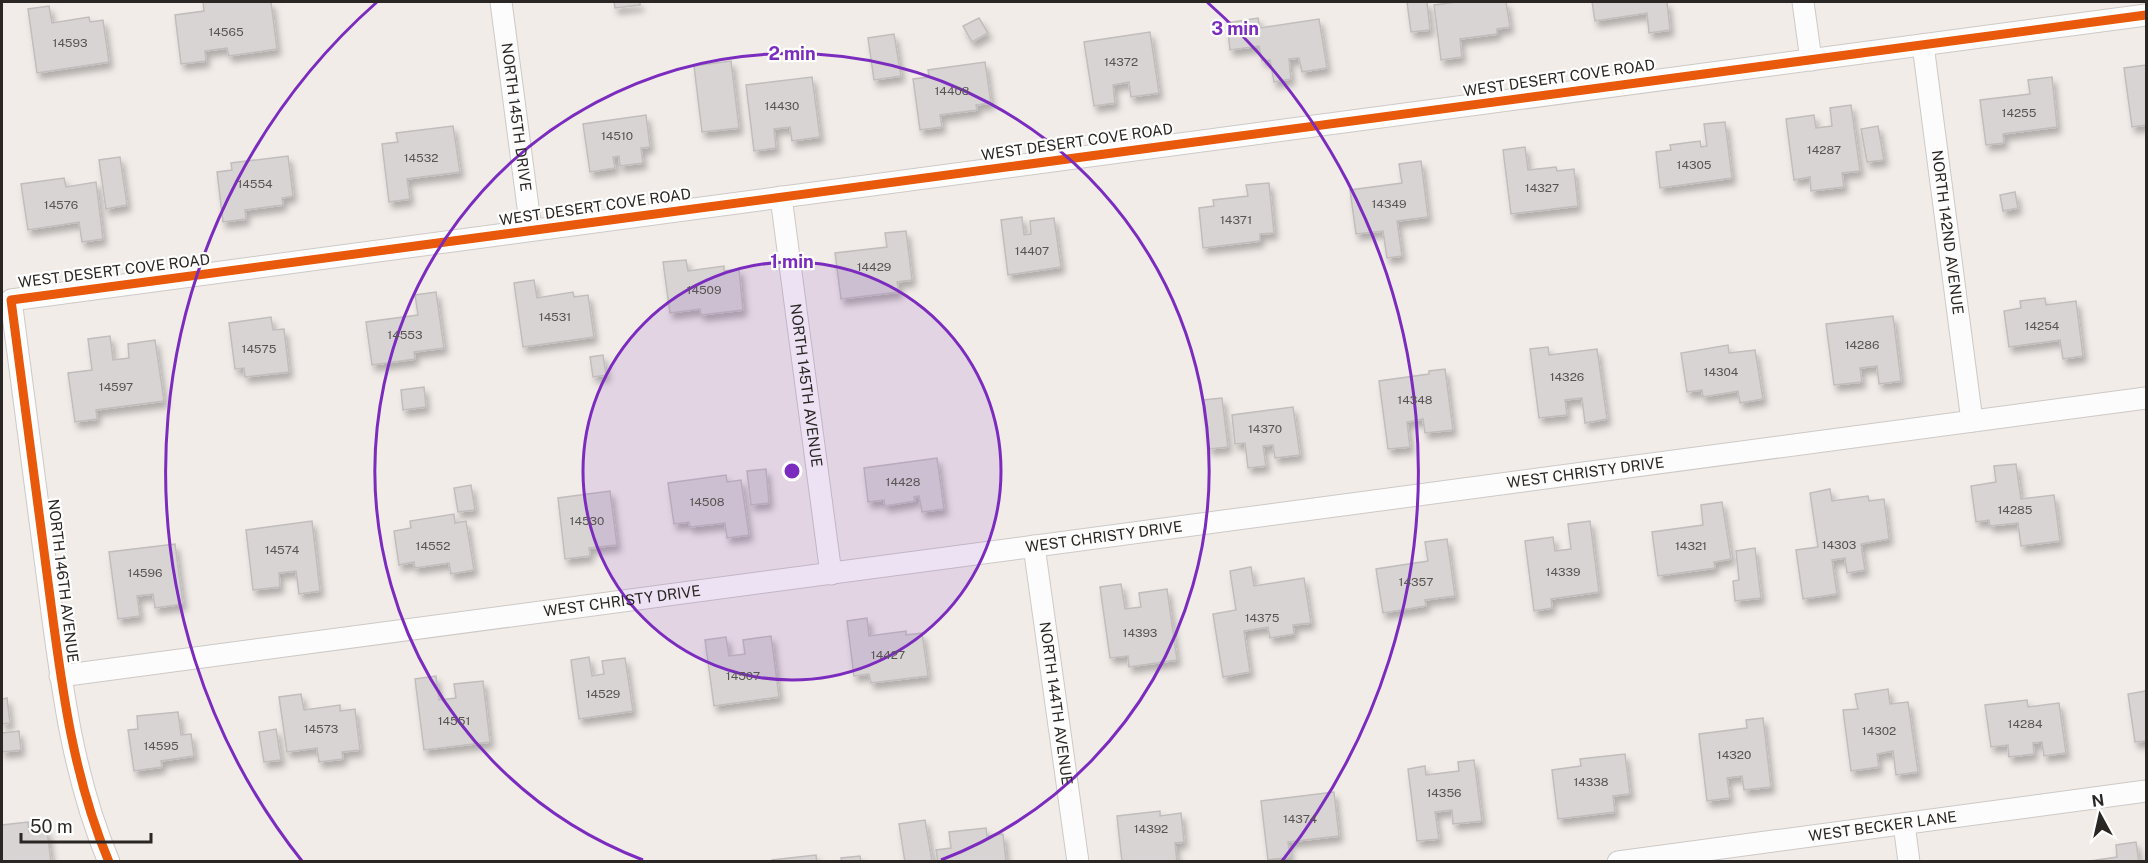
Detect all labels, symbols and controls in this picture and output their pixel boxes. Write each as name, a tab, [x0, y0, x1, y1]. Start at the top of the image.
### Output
text: 3 min	[1211, 18, 1259, 39]
house number: 14565	[208, 25, 244, 39]
house number: 14593	[53, 36, 88, 50]
street label: NORTH 145TH DRIVE	[498, 42, 535, 192]
text: 2 min	[768, 43, 816, 64]
house number: 14372	[1104, 55, 1138, 69]
street label: WEST DESERT COVE ROAD	[1462, 56, 1656, 99]
house number: 14408	[934, 84, 970, 98]
house number: 14430	[765, 99, 799, 113]
house number: 14255	[2002, 106, 2037, 120]
street label: WEST DESERT COVE ROAD	[980, 120, 1174, 163]
house number: 14510	[601, 129, 633, 143]
house number: 14287	[1807, 143, 1841, 157]
street label: NORTH 142ND AVENUE	[1929, 149, 1967, 316]
house number: 14532	[404, 151, 438, 165]
house number: 14305	[1677, 158, 1712, 172]
house number: 14554	[237, 177, 273, 191]
house number: 14327	[1525, 181, 1559, 195]
street label: WEST DESERT COVE ROAD	[498, 185, 692, 228]
house number: 14349	[1371, 197, 1407, 211]
house number: 14576	[44, 198, 78, 212]
house number: 14371	[1220, 213, 1252, 227]
house number: 14407	[1015, 244, 1049, 258]
street label: WEST DESERT COVE ROAD	[17, 250, 211, 291]
text: 1 min	[770, 251, 814, 272]
house number: 14429	[857, 260, 891, 274]
house number: 14509	[687, 283, 721, 297]
street label: NORTH 145TH AVENUE	[787, 302, 826, 468]
house number: 14531	[539, 310, 571, 324]
house number: 14254	[2025, 319, 2060, 333]
house number: 14553	[387, 328, 423, 342]
house number: 14286	[1845, 338, 1879, 352]
house number: 14575	[242, 342, 277, 356]
house number: 14304	[1704, 365, 1739, 379]
house number: 14326	[1550, 370, 1584, 384]
house number: 14597	[99, 380, 133, 394]
house number: 14348	[1397, 393, 1433, 407]
house number: 14370	[1248, 422, 1282, 436]
street label: WEST CHRISTY DRIVE	[1506, 453, 1665, 491]
centre of rings	[782, 461, 802, 481]
house number: 14428	[886, 475, 921, 489]
house number: 14508	[689, 495, 725, 509]
street label: NORTH 146TH AVENUE	[45, 498, 82, 664]
house number: 14285	[1997, 503, 2033, 517]
house number: 14530	[570, 514, 604, 528]
street label: WEST CHRISTY DRIVE	[1024, 518, 1183, 555]
house number: 14303	[1822, 538, 1856, 552]
house number: 14552	[416, 539, 450, 553]
house number: 14321	[1675, 539, 1707, 553]
house number: 14574	[265, 543, 300, 557]
house number: 14339	[1546, 565, 1580, 579]
house number: 14596	[128, 566, 162, 580]
house number: 14357	[1399, 575, 1433, 589]
street label: WEST CHRISTY DRIVE	[542, 582, 702, 619]
house number: 14375	[1245, 611, 1280, 625]
street label: NORTH 144TH AVENUE	[1037, 621, 1076, 786]
house number: 14393	[1123, 626, 1157, 640]
house number: 14427	[871, 648, 905, 662]
house number: 14507	[726, 669, 760, 683]
house number: 14529	[586, 687, 620, 701]
house number: 14551	[438, 714, 470, 728]
house number: 14284	[2008, 717, 2043, 731]
house number: 14573	[304, 722, 338, 736]
house number: 14302	[1862, 724, 1896, 738]
house number: 14595	[143, 739, 179, 753]
house number: 14320	[1717, 748, 1751, 762]
house number: 14338	[1573, 775, 1609, 789]
north arrow	[2070, 785, 2130, 845]
house number: 14356	[1426, 786, 1462, 800]
text: N	[2090, 790, 2106, 811]
scale bar	[21, 806, 152, 844]
street label: WEST BECKER LANE	[1807, 808, 1958, 844]
house number: 14374	[1283, 812, 1318, 826]
text: 50 m	[30, 816, 73, 837]
house number: 14392	[1134, 822, 1168, 836]

